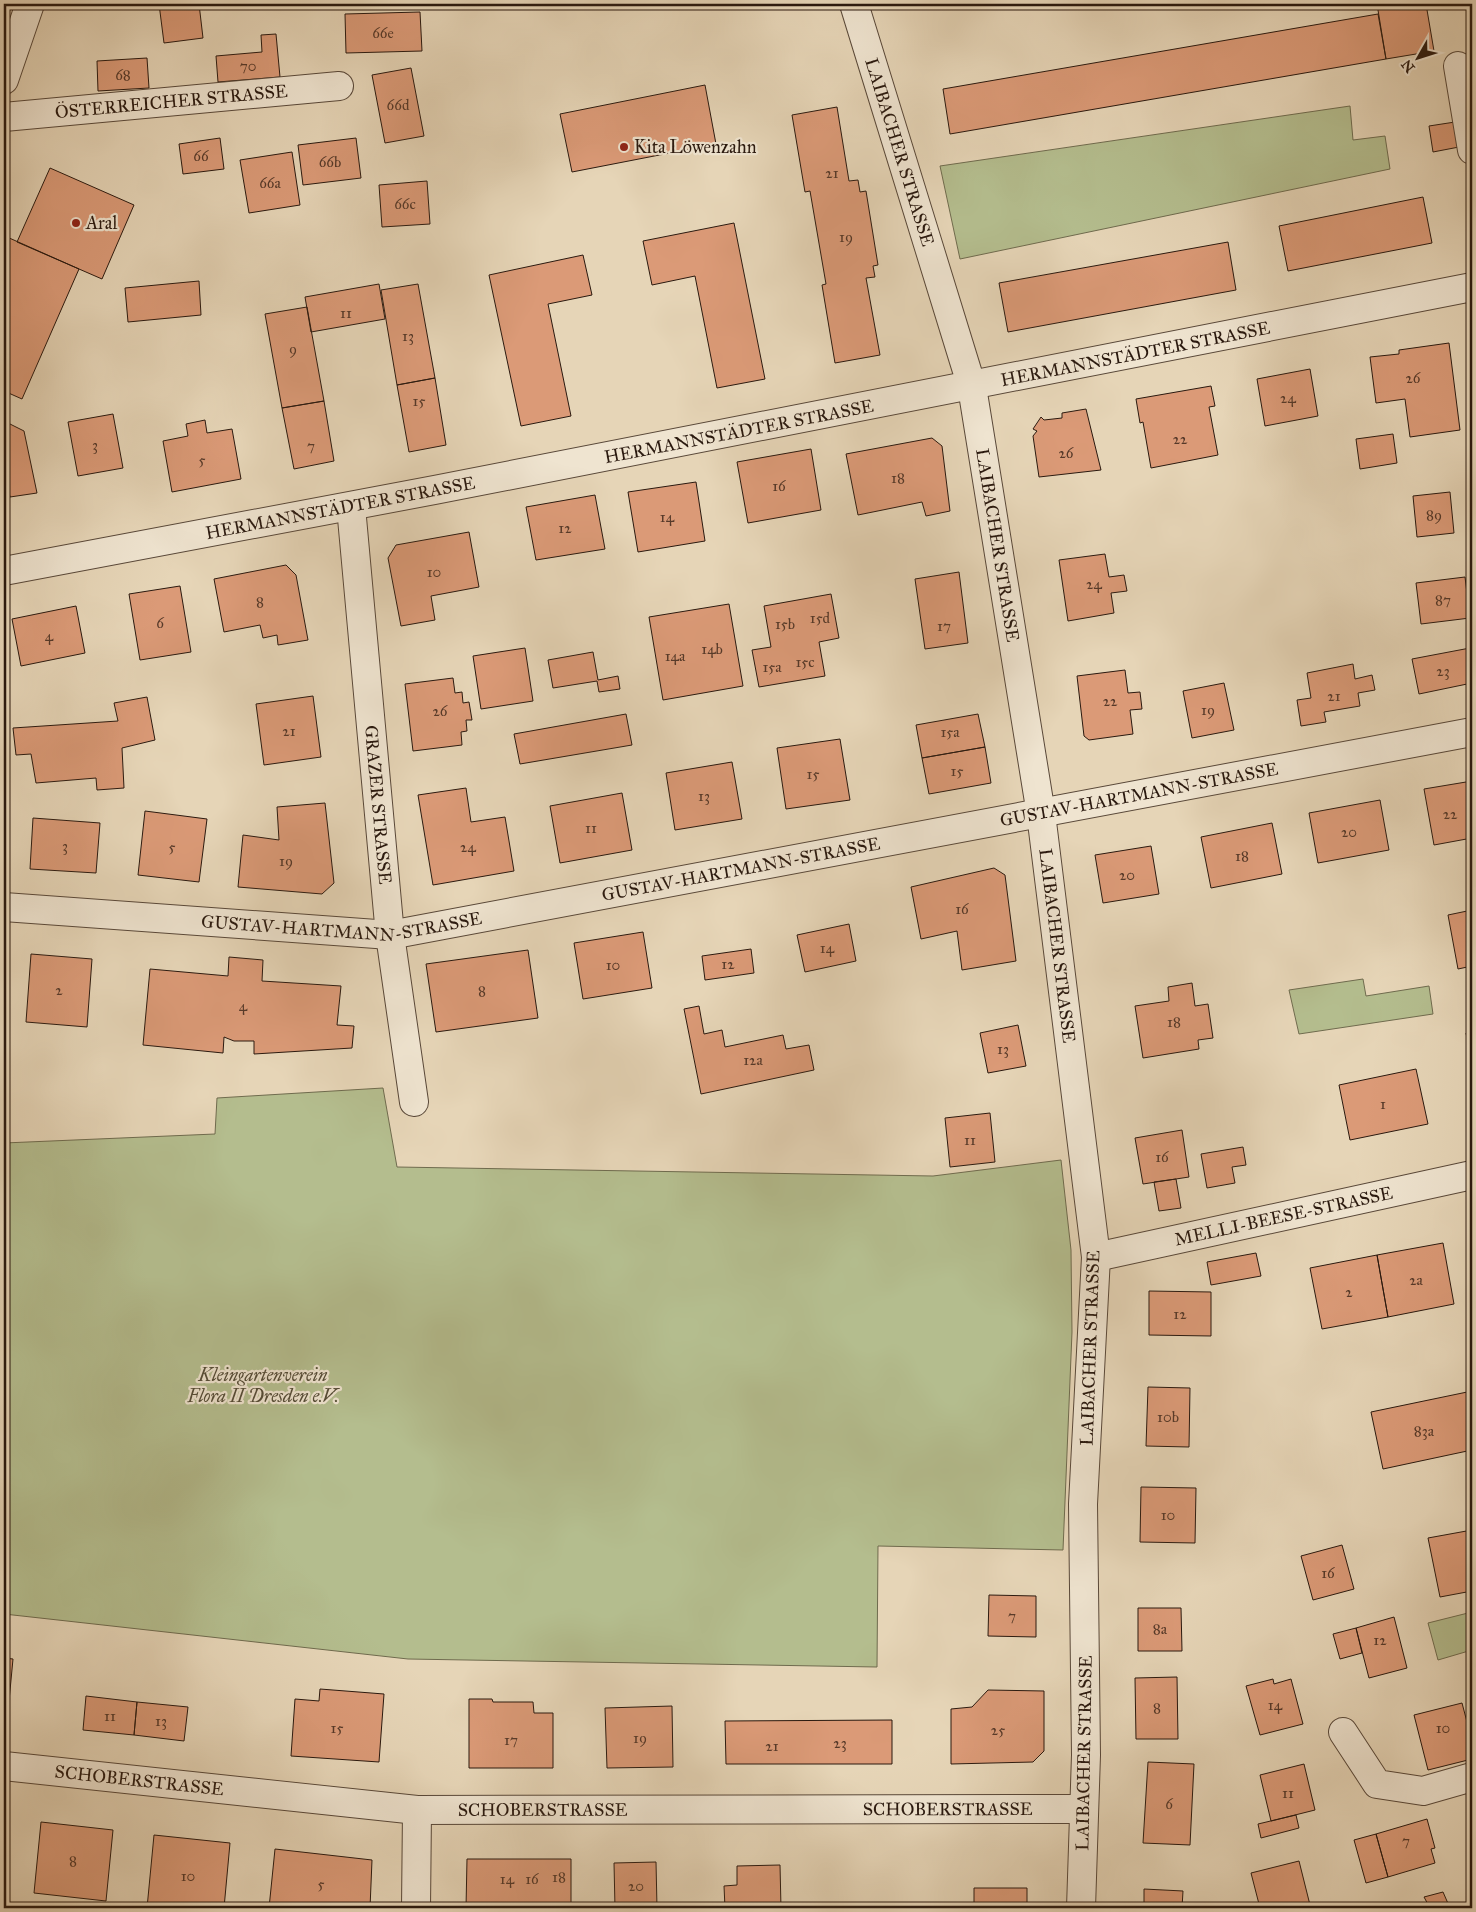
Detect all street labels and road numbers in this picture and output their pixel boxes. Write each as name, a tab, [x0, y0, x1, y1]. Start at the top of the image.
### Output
street label: LAIBACHER STRASSE	[860, 55, 939, 249]
street label: ÖSTERREICHER STRASSE	[54, 80, 289, 123]
street label: HERMANNSTÄDTER STRASSE	[999, 317, 1272, 391]
street label: HERMANNSTÄDTER STRASSE	[602, 395, 876, 468]
street label: LAIBACHER STRASSE	[971, 447, 1024, 644]
street label: HERMANNSTÄDTER STRASSE	[204, 472, 477, 544]
street label: GRAZER STRASSE	[360, 724, 396, 885]
street label: GUSTAV-HARTMANN-STRASSE	[998, 758, 1280, 831]
street label: GUSTAV-HARTMANN-STRASSE	[600, 832, 882, 906]
street label: LAIBACHER STRASSE	[1034, 847, 1080, 1044]
street label: GUSTAV-HARTMANN-STRASSE	[200, 907, 484, 946]
street label: MELLI-BEESE-STRASSE	[1173, 1182, 1395, 1251]
street label: LAIBACHER STRASSE	[1076, 1250, 1104, 1446]
street label: LAIBACHER STRASSE	[1071, 1655, 1097, 1851]
street label: SCHOBERSTRASSE	[54, 1760, 225, 1800]
street label: SCHOBERSTRASSE	[863, 1798, 1033, 1820]
street label: SCHOBERSTRASSE	[458, 1799, 628, 1821]

